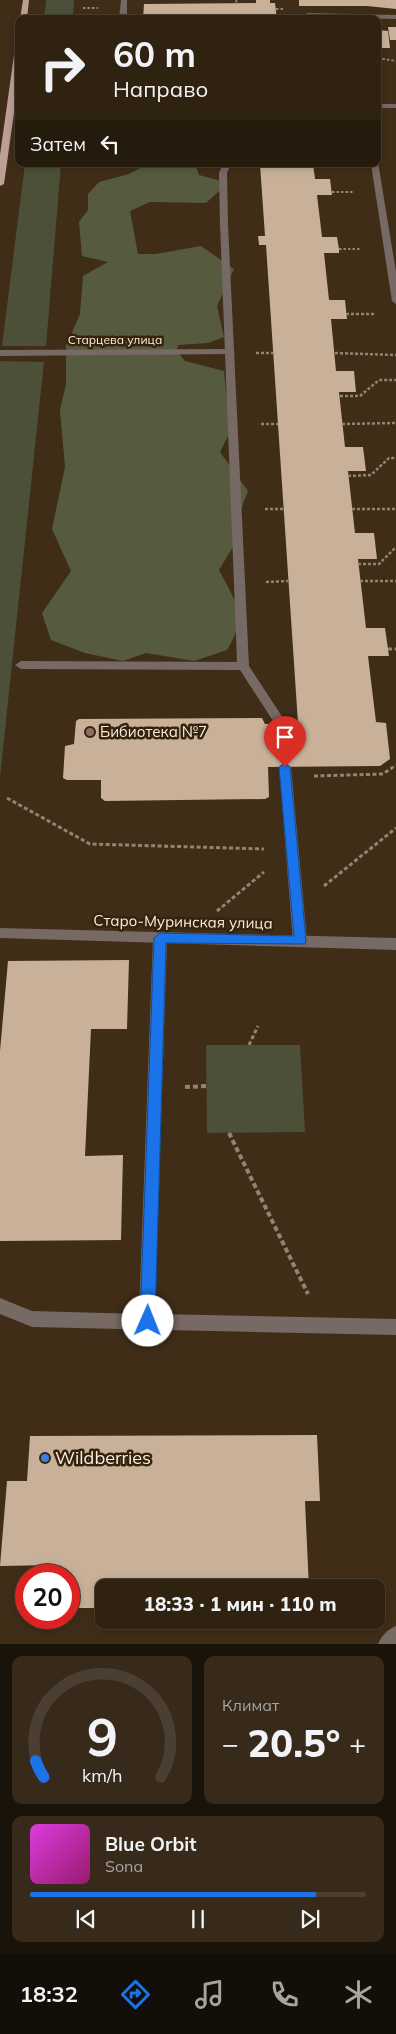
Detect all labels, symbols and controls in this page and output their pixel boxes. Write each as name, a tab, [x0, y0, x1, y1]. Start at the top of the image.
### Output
text: 60 m	[113, 32, 196, 76]
icon: right	[30, 35, 95, 100]
text: Направо	[113, 75, 208, 103]
icon: left	[96, 130, 124, 158]
text: Затем	[30, 132, 86, 156]
street label: Старцева улица	[68, 332, 162, 347]
pin	[264, 716, 306, 767]
place label: Бибиотека №7	[100, 722, 207, 741]
icon: arrive	[271, 723, 299, 751]
marker: Бибиотека №7	[84, 726, 96, 738]
street label: Старо-Муринская улица	[93, 910, 273, 933]
position arrow	[121, 1294, 173, 1346]
place label: Wildberries	[55, 1446, 151, 1469]
marker: Wildberries	[39, 1452, 51, 1464]
speed limit sign: 20	[15, 1564, 80, 1629]
text: 18:33 · 1 мин · 110 m	[143, 1592, 337, 1616]
text: Климат	[222, 1695, 279, 1715]
text: 9	[86, 1704, 118, 1769]
text: 20.5°	[248, 1719, 340, 1767]
text: −	[222, 1726, 239, 1761]
text: +	[349, 1726, 366, 1761]
text: km/h	[82, 1764, 122, 1786]
text: Blue Orbit	[105, 1832, 196, 1856]
text: Sona	[105, 1856, 143, 1876]
icon: previous	[72, 1905, 100, 1933]
icon: pause	[184, 1905, 212, 1933]
icon: next	[296, 1905, 324, 1933]
icon: directions	[118, 1977, 153, 2012]
icon: music	[192, 1977, 227, 2012]
icon: phone	[267, 1977, 302, 2012]
icon: climate	[341, 1977, 376, 2012]
text: 18:32	[20, 1980, 78, 2008]

